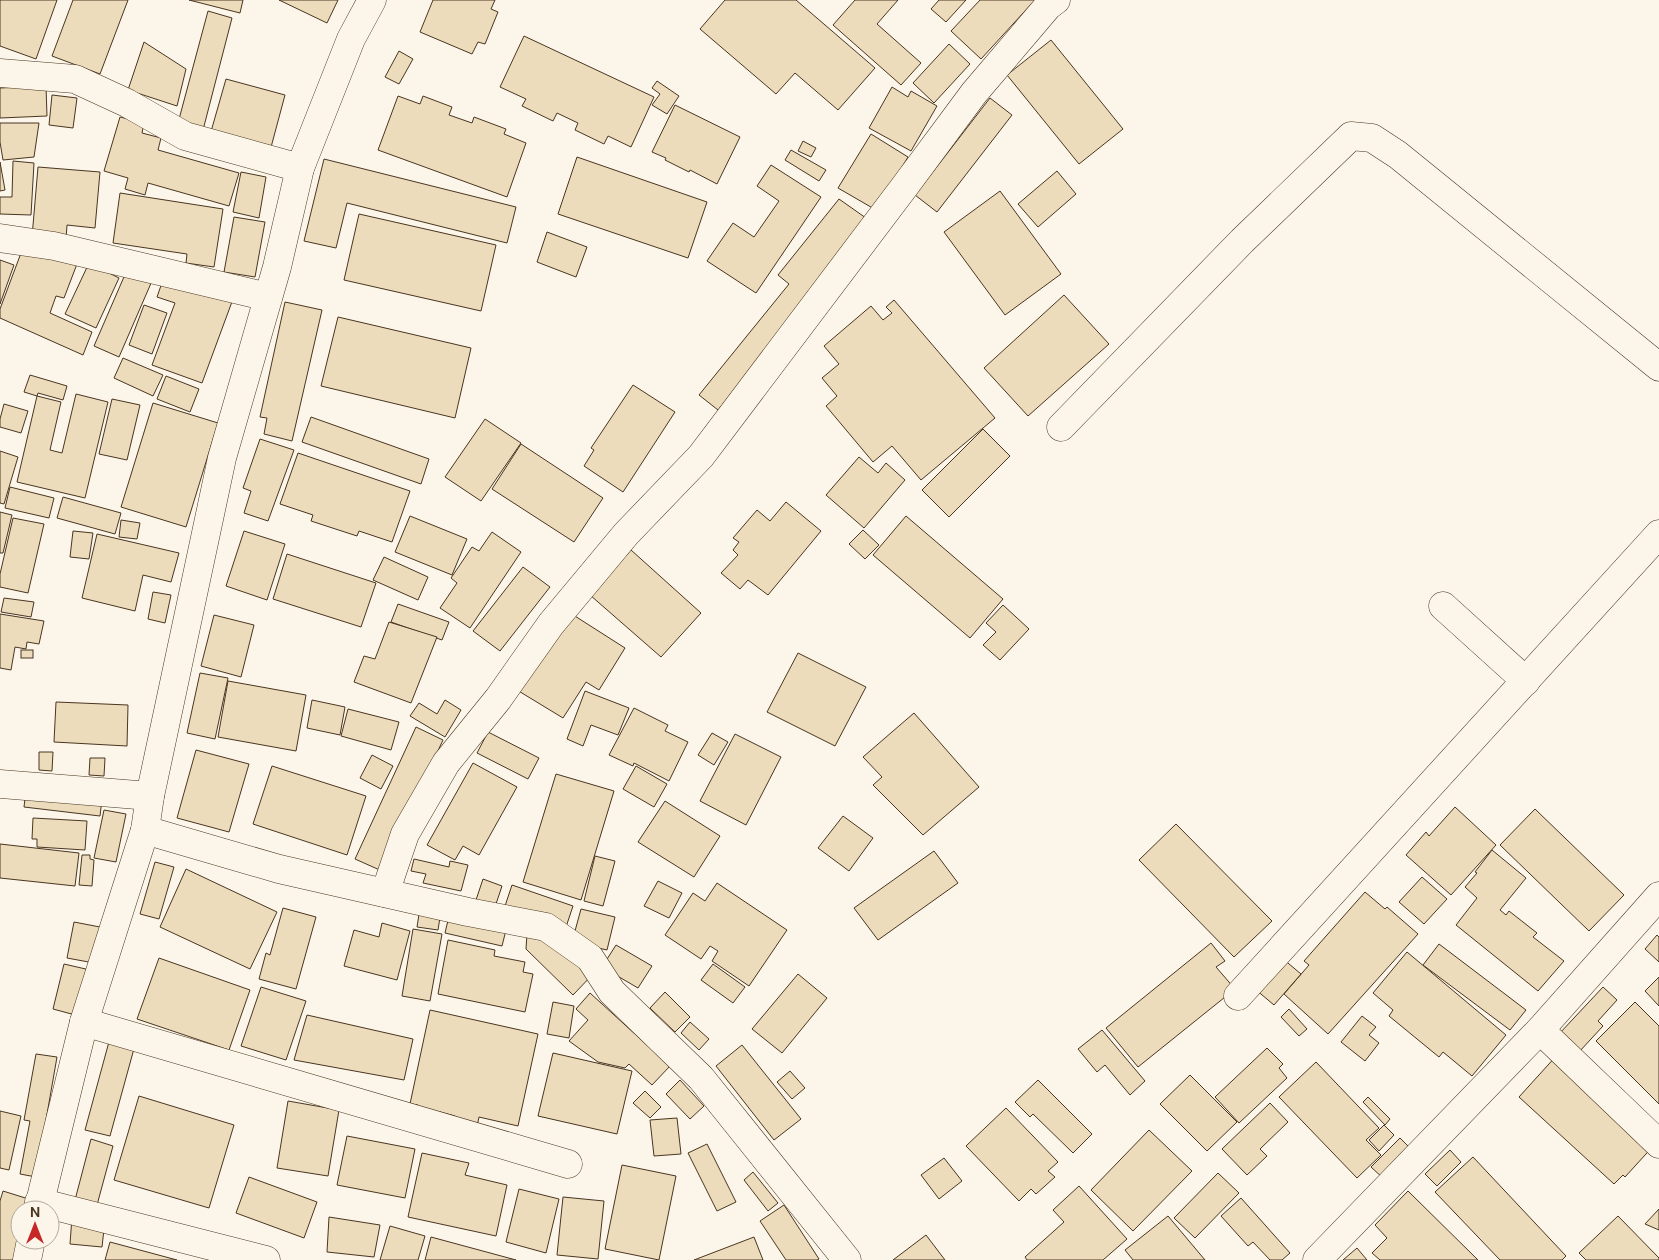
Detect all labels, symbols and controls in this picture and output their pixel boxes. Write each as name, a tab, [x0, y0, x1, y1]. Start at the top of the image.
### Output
north arrow	[10, 1200, 60, 1250]
text: N	[30, 1203, 40, 1221]

